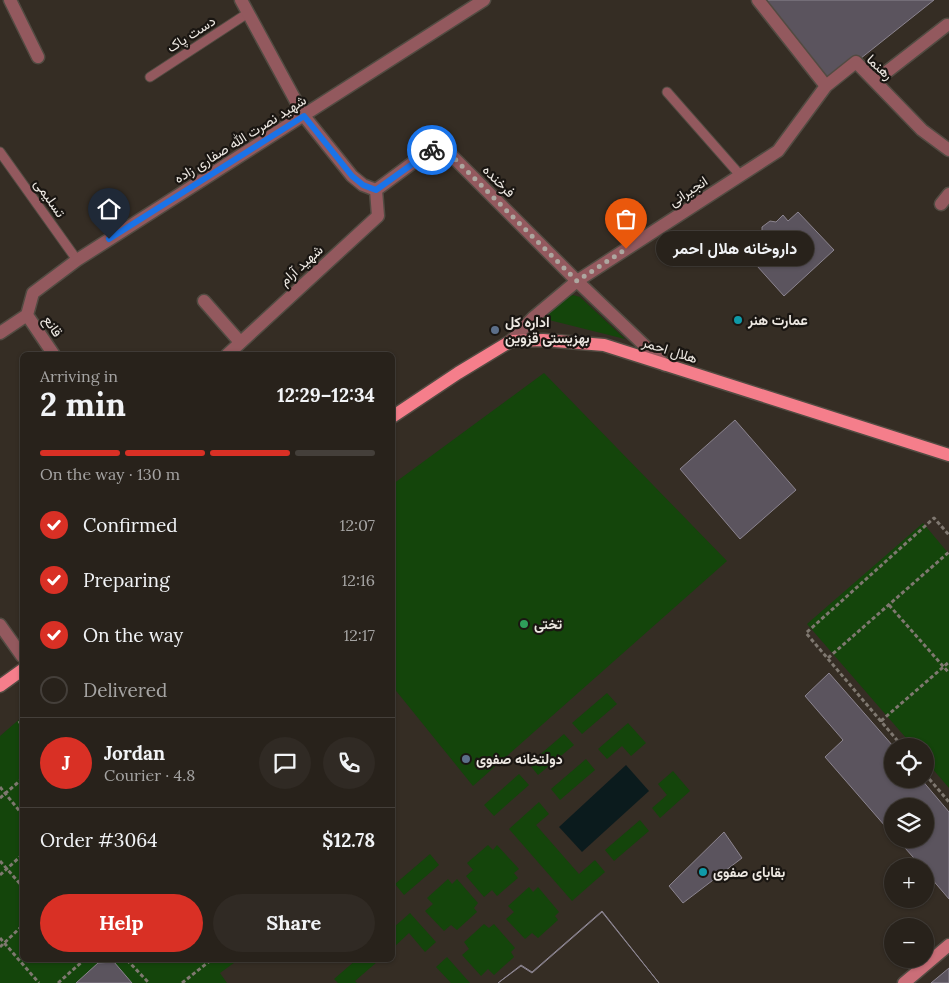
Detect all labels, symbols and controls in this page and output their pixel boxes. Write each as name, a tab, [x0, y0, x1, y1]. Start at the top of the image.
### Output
street label: دست پاک	[163, 11, 220, 57]
street label: رهنما	[863, 50, 897, 84]
street label: شهید نصرت الله صفاری زاده	[170, 91, 310, 187]
courier	[407, 125, 457, 175]
icon: bike	[418, 136, 446, 164]
street label: فرخنده	[479, 161, 519, 201]
street label: انجیرانی	[665, 172, 711, 210]
street label: تسلیمی	[30, 175, 70, 221]
pin	[88, 188, 130, 239]
icon: home	[95, 195, 123, 223]
pin	[605, 198, 647, 249]
icon: bag	[612, 205, 640, 233]
callout: داروخانه هلال احمر	[656, 232, 814, 266]
text: داروخانه هلال احمر	[673, 238, 797, 258]
street label: شهید آرام	[275, 241, 327, 289]
place label: عمارت هنر	[747, 311, 808, 329]
street label: قانع	[38, 312, 67, 341]
place label: اداره کل بهزیستی قزوین	[505, 313, 590, 347]
marker: عمارت هنر	[732, 314, 744, 326]
marker: اداره کل بهزیستی قزوین	[489, 324, 501, 336]
street label: هلال احمر	[639, 332, 700, 368]
text: Arriving in	[40, 366, 118, 386]
text: 12:29–12:34	[277, 383, 375, 407]
text: 2 min	[40, 384, 126, 425]
text: On the way · 130 m	[40, 464, 180, 484]
icon: check	[40, 511, 68, 539]
text: Confirmed	[83, 513, 178, 537]
text: 12:07	[340, 515, 375, 535]
icon: check	[40, 566, 68, 594]
text: Preparing	[83, 568, 170, 592]
text: 12:16	[342, 570, 375, 590]
place label: تختی	[534, 615, 563, 633]
marker: تختی	[518, 618, 530, 630]
icon: check	[40, 621, 68, 649]
text: On the way	[83, 623, 183, 647]
text: 12:17	[343, 625, 375, 645]
text: Delivered	[83, 678, 167, 702]
button: chat	[259, 737, 311, 789]
button: phone	[323, 737, 375, 789]
map controls	[884, 738, 934, 968]
button: locate	[884, 738, 934, 788]
text: Jordan	[104, 741, 165, 765]
place label: دولتخانه صفوی	[476, 750, 563, 768]
text: J	[62, 751, 70, 775]
marker: دولتخانه صفوی	[460, 753, 472, 765]
text: Courier · 4.8	[104, 765, 195, 785]
button: layers	[884, 798, 934, 848]
text: Order #3064	[40, 828, 158, 852]
text: $12.78	[322, 828, 375, 852]
button: +	[884, 858, 934, 908]
place label: بقابای صفوی	[713, 863, 785, 881]
marker: بقابای صفوی	[697, 866, 709, 878]
button: Help	[40, 894, 203, 952]
button: Share	[213, 894, 375, 952]
button: −	[884, 918, 934, 968]

